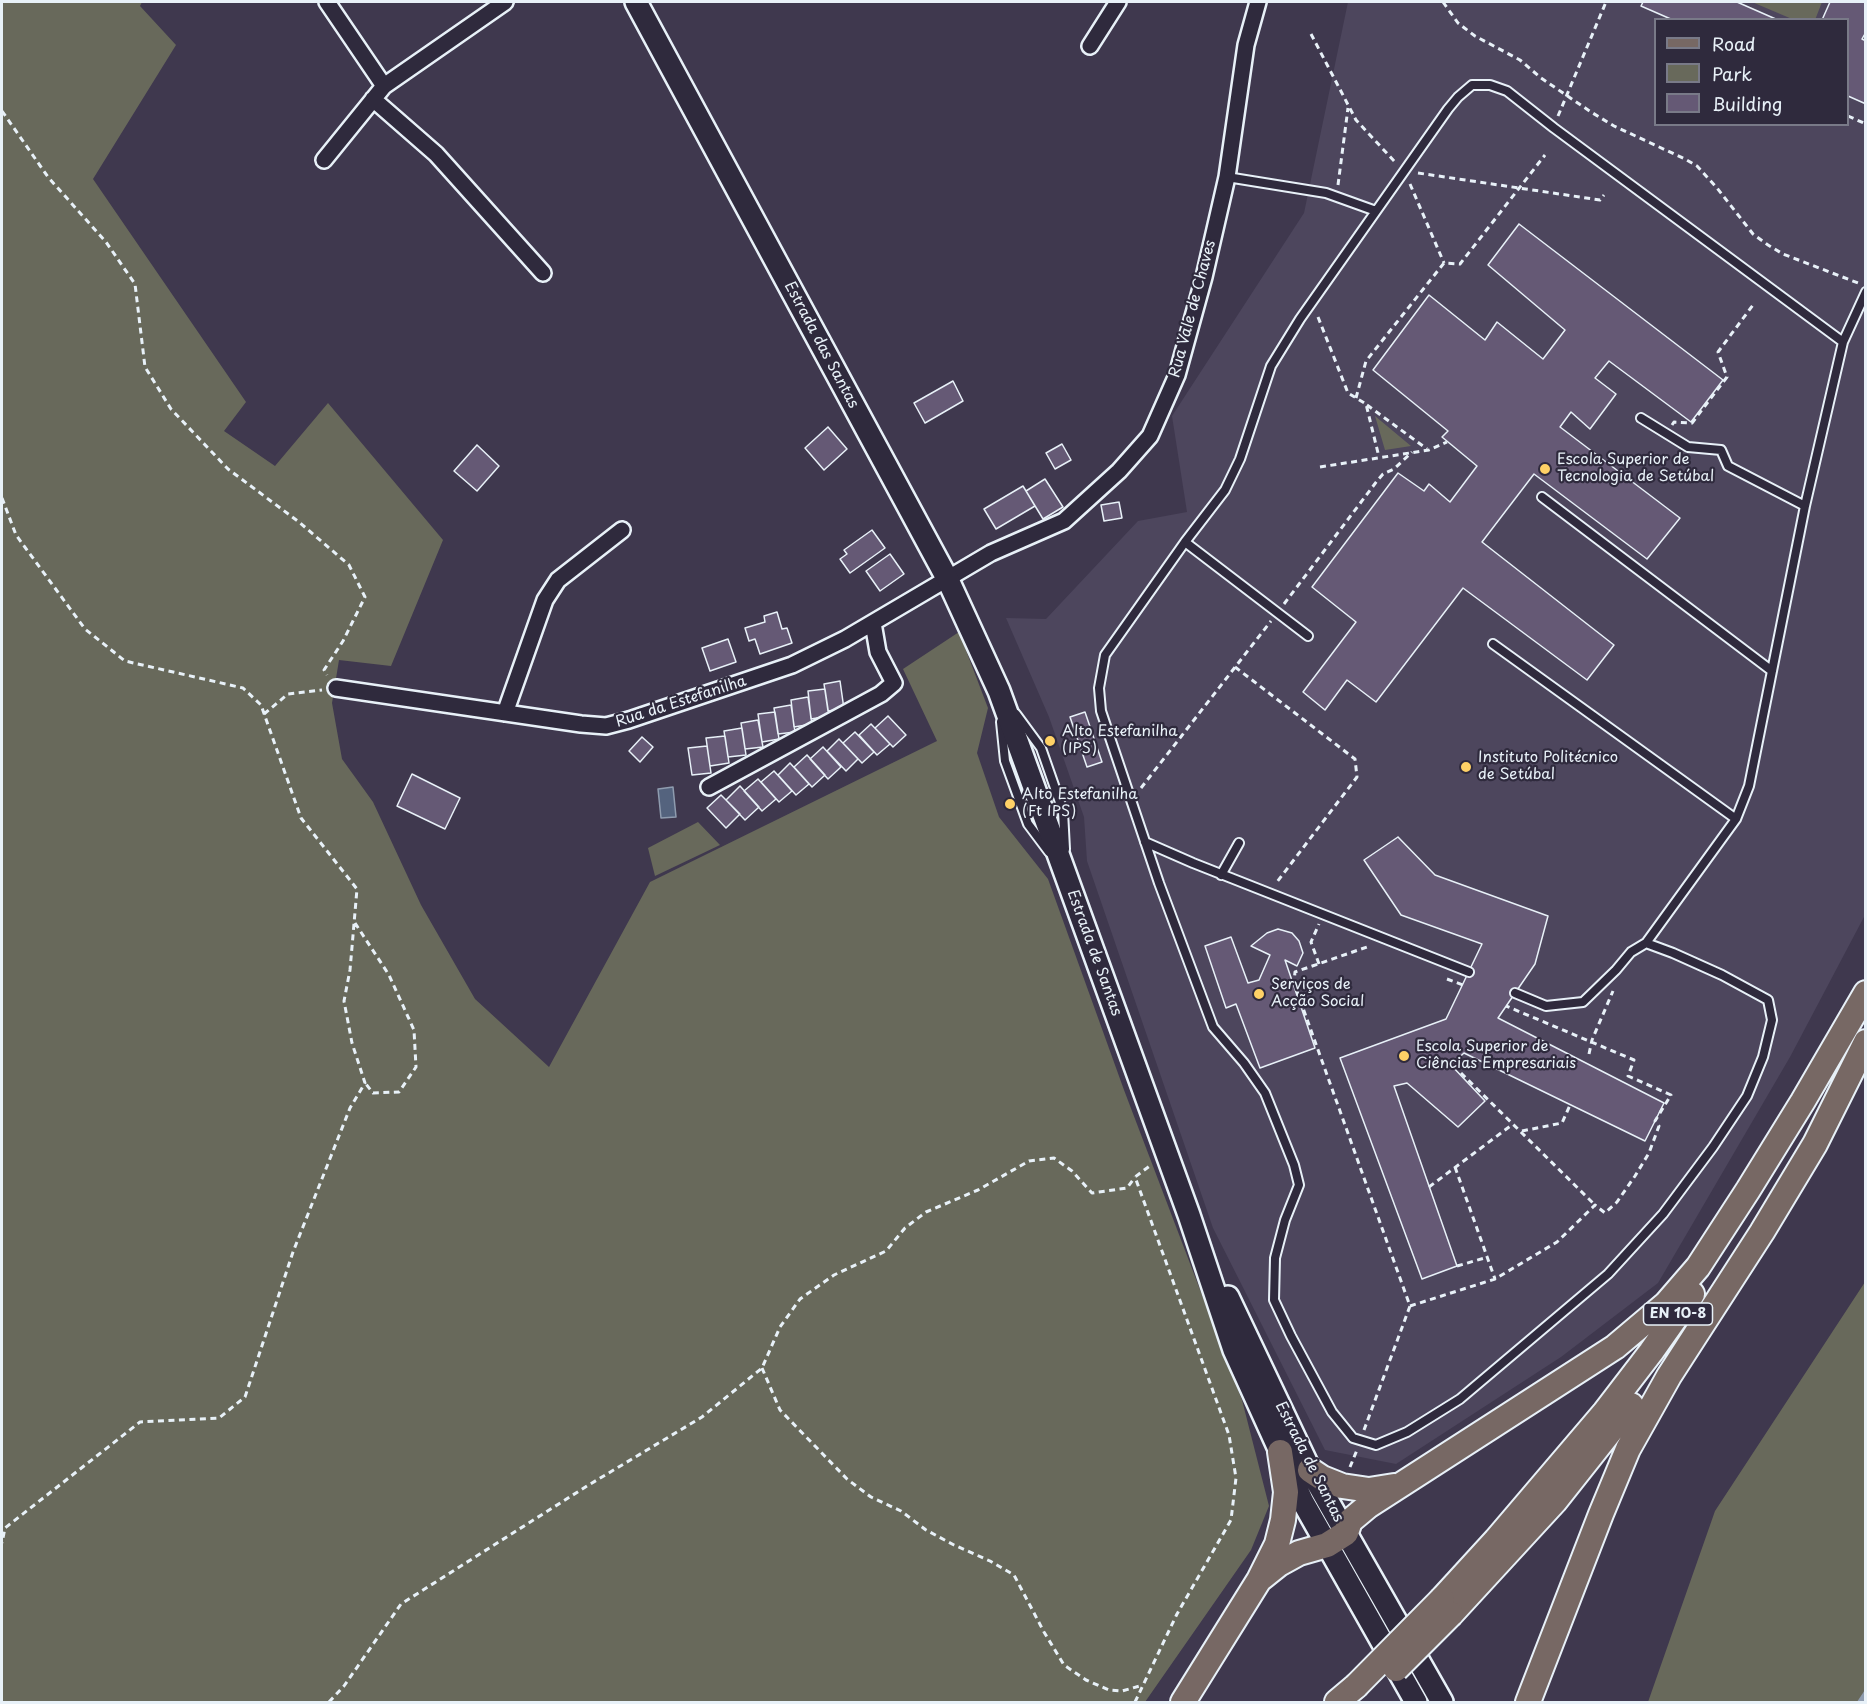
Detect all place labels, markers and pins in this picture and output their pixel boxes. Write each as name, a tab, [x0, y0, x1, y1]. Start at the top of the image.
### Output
place label: Escola Superior de Tecnologia de Setúbal	[1557, 451, 1714, 486]
marker: Escola Superior de Tecnologia de Setúbal	[1538, 462, 1552, 476]
place label: Alto Estefanilha (IPS)	[1062, 723, 1177, 758]
marker: Alto Estefanilha (IPS)	[1043, 734, 1057, 748]
place label: Instituto Politécnico de Setúbal	[1478, 749, 1618, 784]
marker: Instituto Politécnico de Setúbal	[1459, 760, 1473, 774]
place label: Alto Estefanilha (Ft IPS)	[1022, 786, 1137, 821]
marker: Alto Estefanilha (Ft IPS)	[1003, 797, 1017, 811]
place label: Serviços de Acção Social	[1271, 976, 1364, 1011]
marker: Serviços de Acção Social	[1252, 987, 1266, 1001]
place label: Escola Superior de Ciências Empresariais	[1416, 1038, 1576, 1073]
marker: Escola Superior de Ciências Empresariais	[1397, 1049, 1411, 1063]

